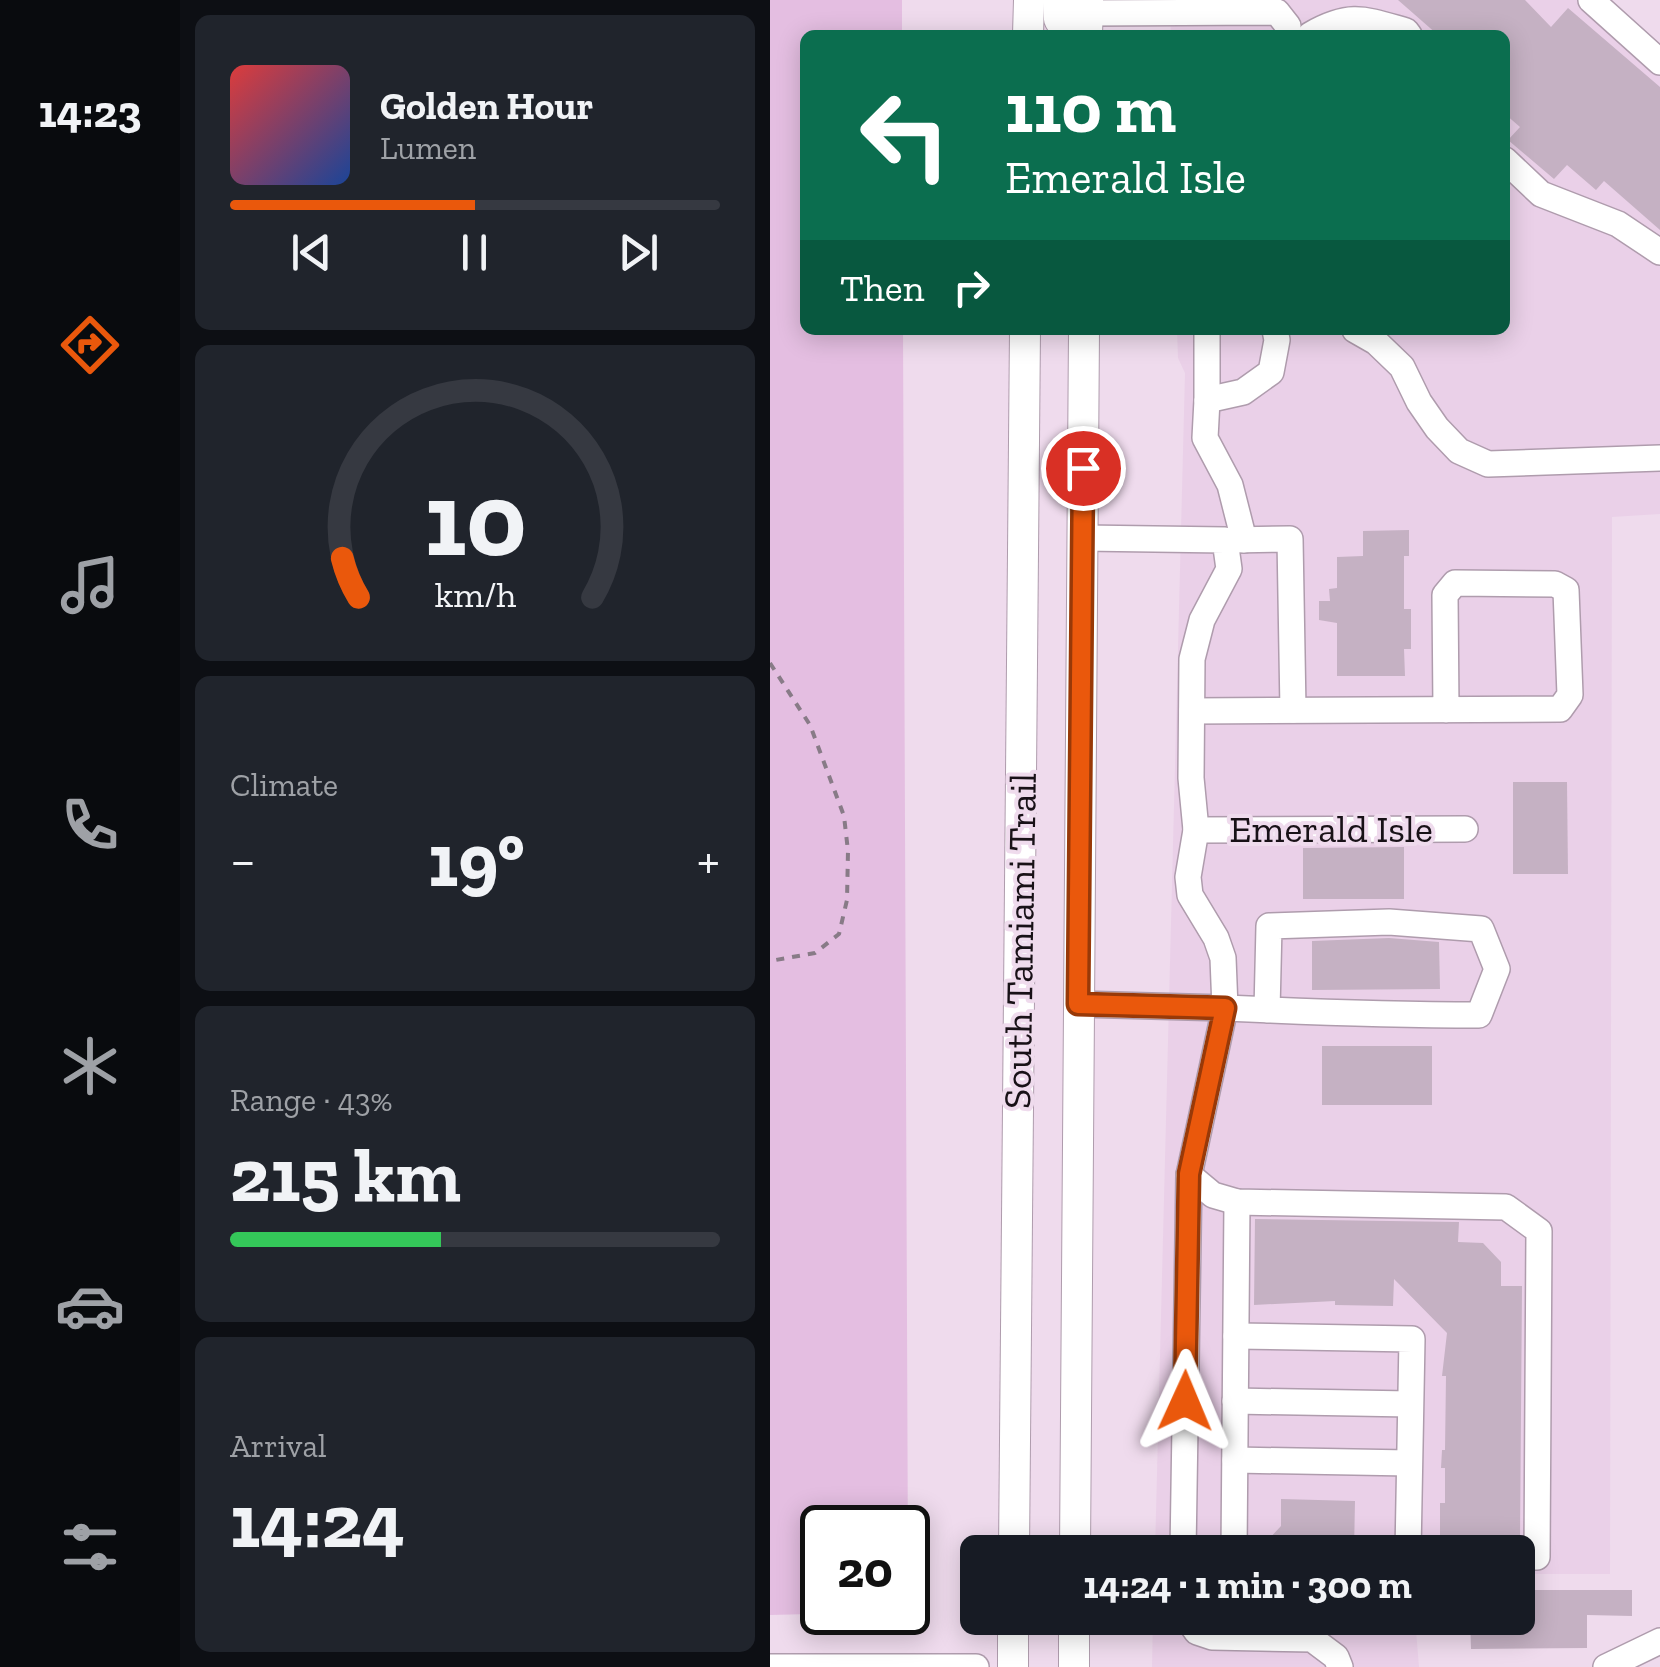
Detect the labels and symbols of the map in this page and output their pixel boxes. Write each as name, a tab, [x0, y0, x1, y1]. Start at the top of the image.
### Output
pin	[1041, 426, 1126, 511]
street label: South Tamiami Trail	[994, 773, 1046, 1109]
street label: Emerald Isle	[1229, 806, 1433, 852]
position arrow	[1133, 1349, 1237, 1453]
speed limit sign: 20	[800, 1505, 930, 1635]

